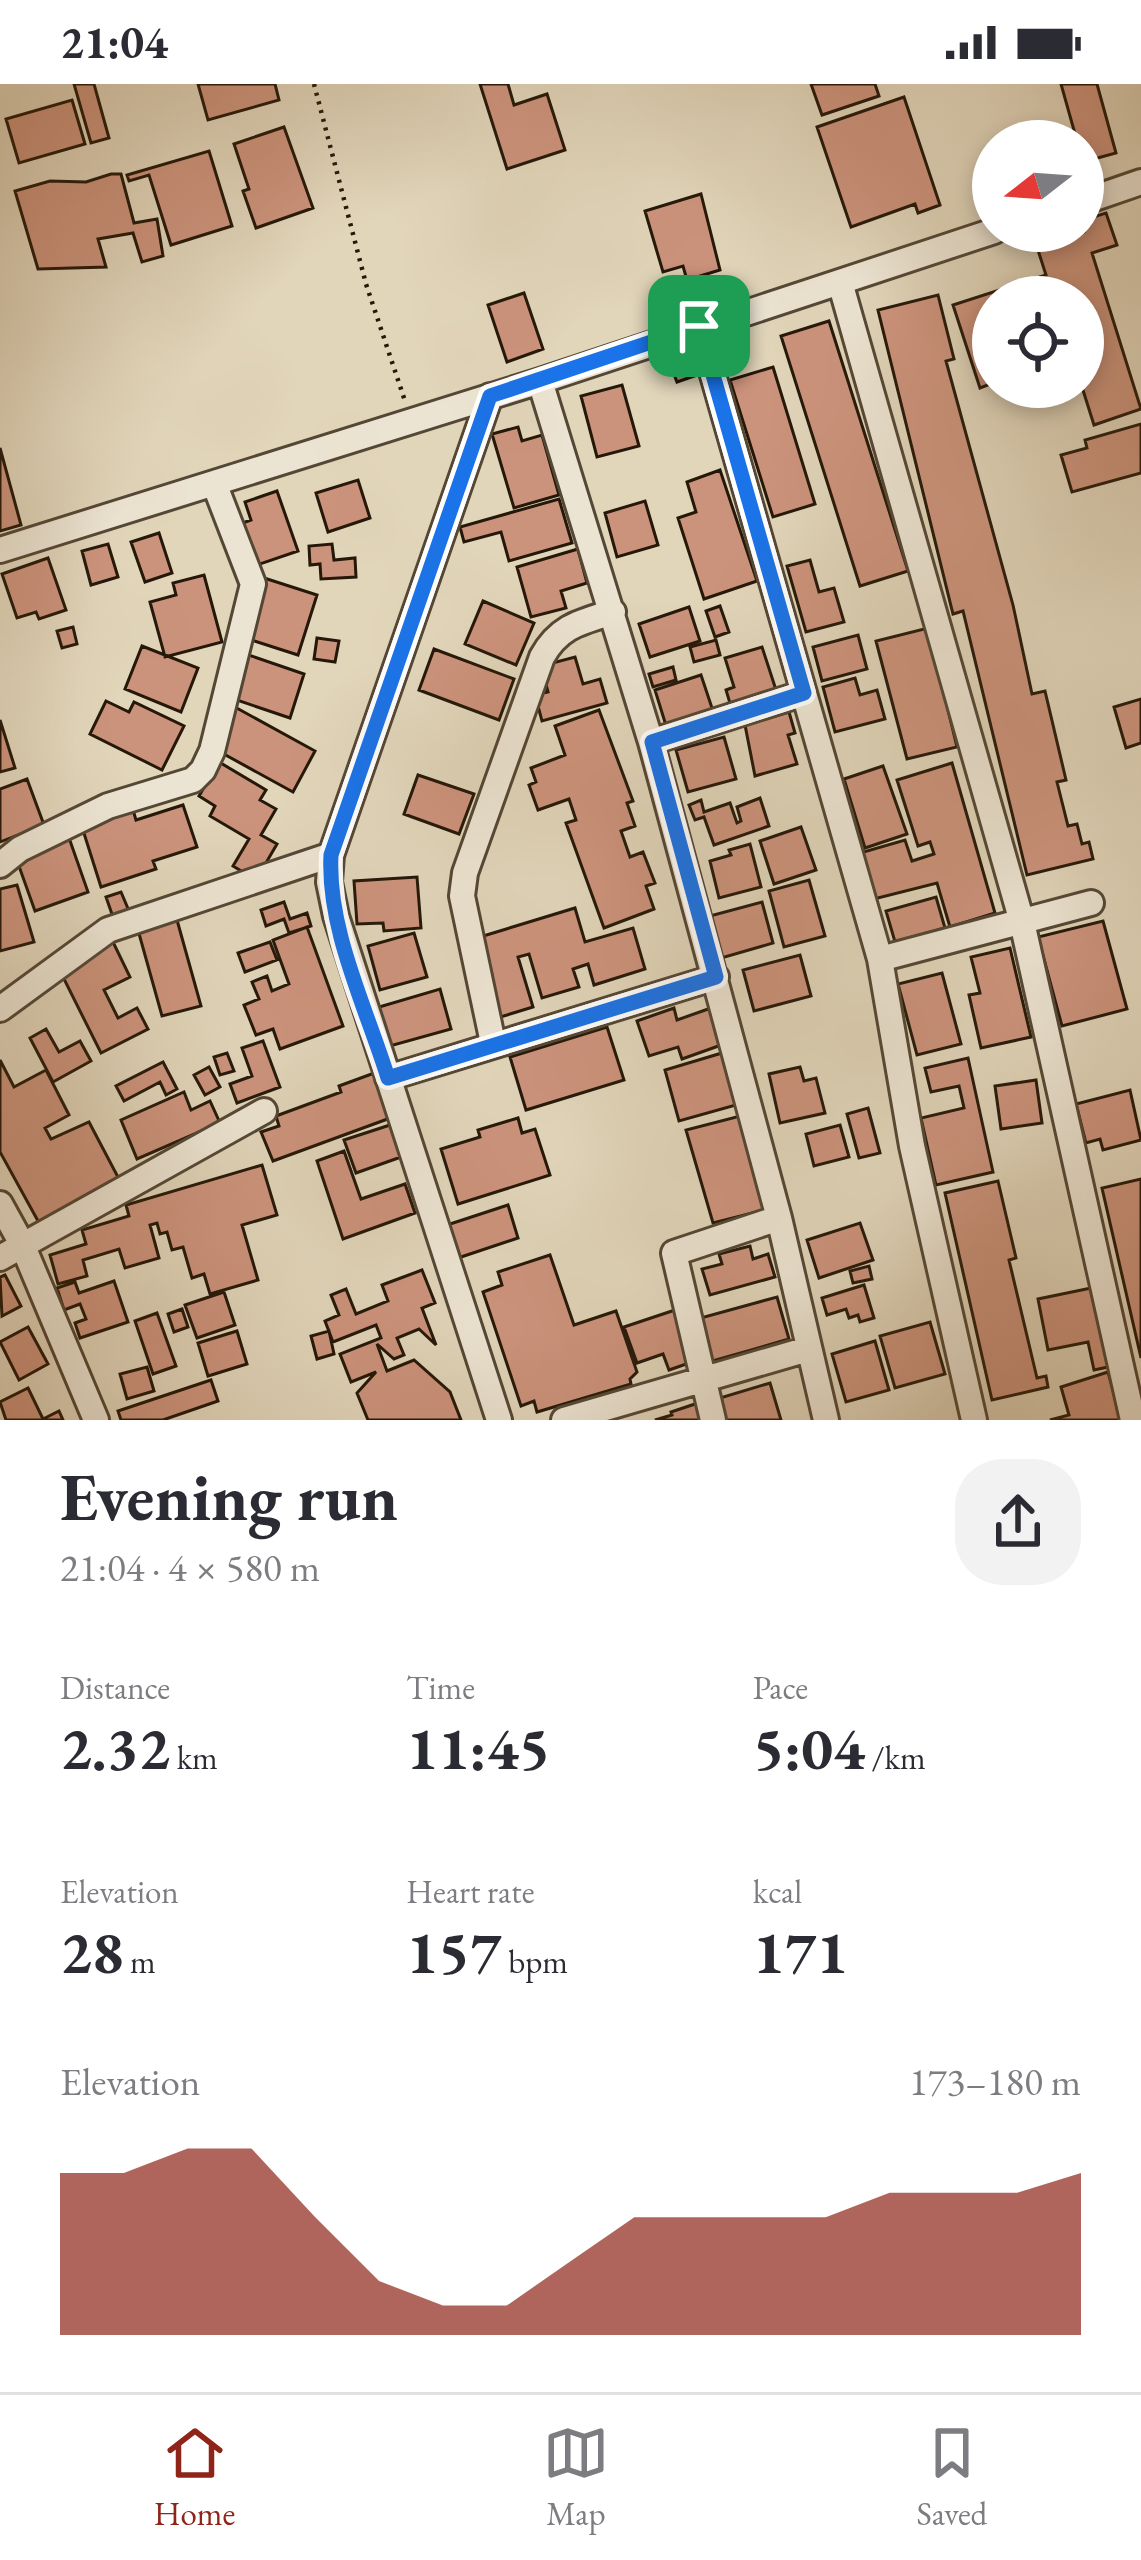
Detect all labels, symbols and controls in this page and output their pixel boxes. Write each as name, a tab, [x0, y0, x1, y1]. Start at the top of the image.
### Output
text: 21:04	[60, 13, 168, 71]
north arrow	[972, 120, 1104, 252]
map controls	[972, 120, 1104, 408]
pin	[648, 275, 750, 377]
button: locate	[972, 276, 1104, 408]
icon: arrive	[666, 293, 732, 359]
text: Evening run	[60, 1454, 398, 1540]
button: share	[955, 1459, 1081, 1585]
text: 21:04 · 4 × 580 m	[60, 1542, 320, 1593]
text: Distance	[60, 1666, 170, 1709]
text: Time	[406, 1666, 475, 1709]
text: Pace	[753, 1666, 808, 1709]
text: 2.32	[60, 1709, 170, 1787]
text: 11:45	[406, 1709, 550, 1787]
text: 5:04	[753, 1709, 865, 1787]
text: km	[170, 1736, 218, 1779]
text: /km	[865, 1736, 926, 1779]
text: Elevation	[60, 1870, 179, 1913]
text: Heart rate	[406, 1870, 535, 1913]
text: kcal	[753, 1870, 802, 1913]
text: 28	[60, 1913, 123, 1991]
text: 157	[406, 1913, 502, 1991]
text: 171	[753, 1913, 848, 1991]
text: m	[123, 1940, 156, 1983]
text: bpm	[502, 1940, 568, 1983]
text: Elevation	[60, 2056, 200, 2107]
text: 173–180 m	[909, 2056, 1081, 2107]
tab: Home	[154, 2420, 235, 2535]
tab: Map	[543, 2420, 609, 2535]
tab: Saved	[916, 2420, 987, 2535]

